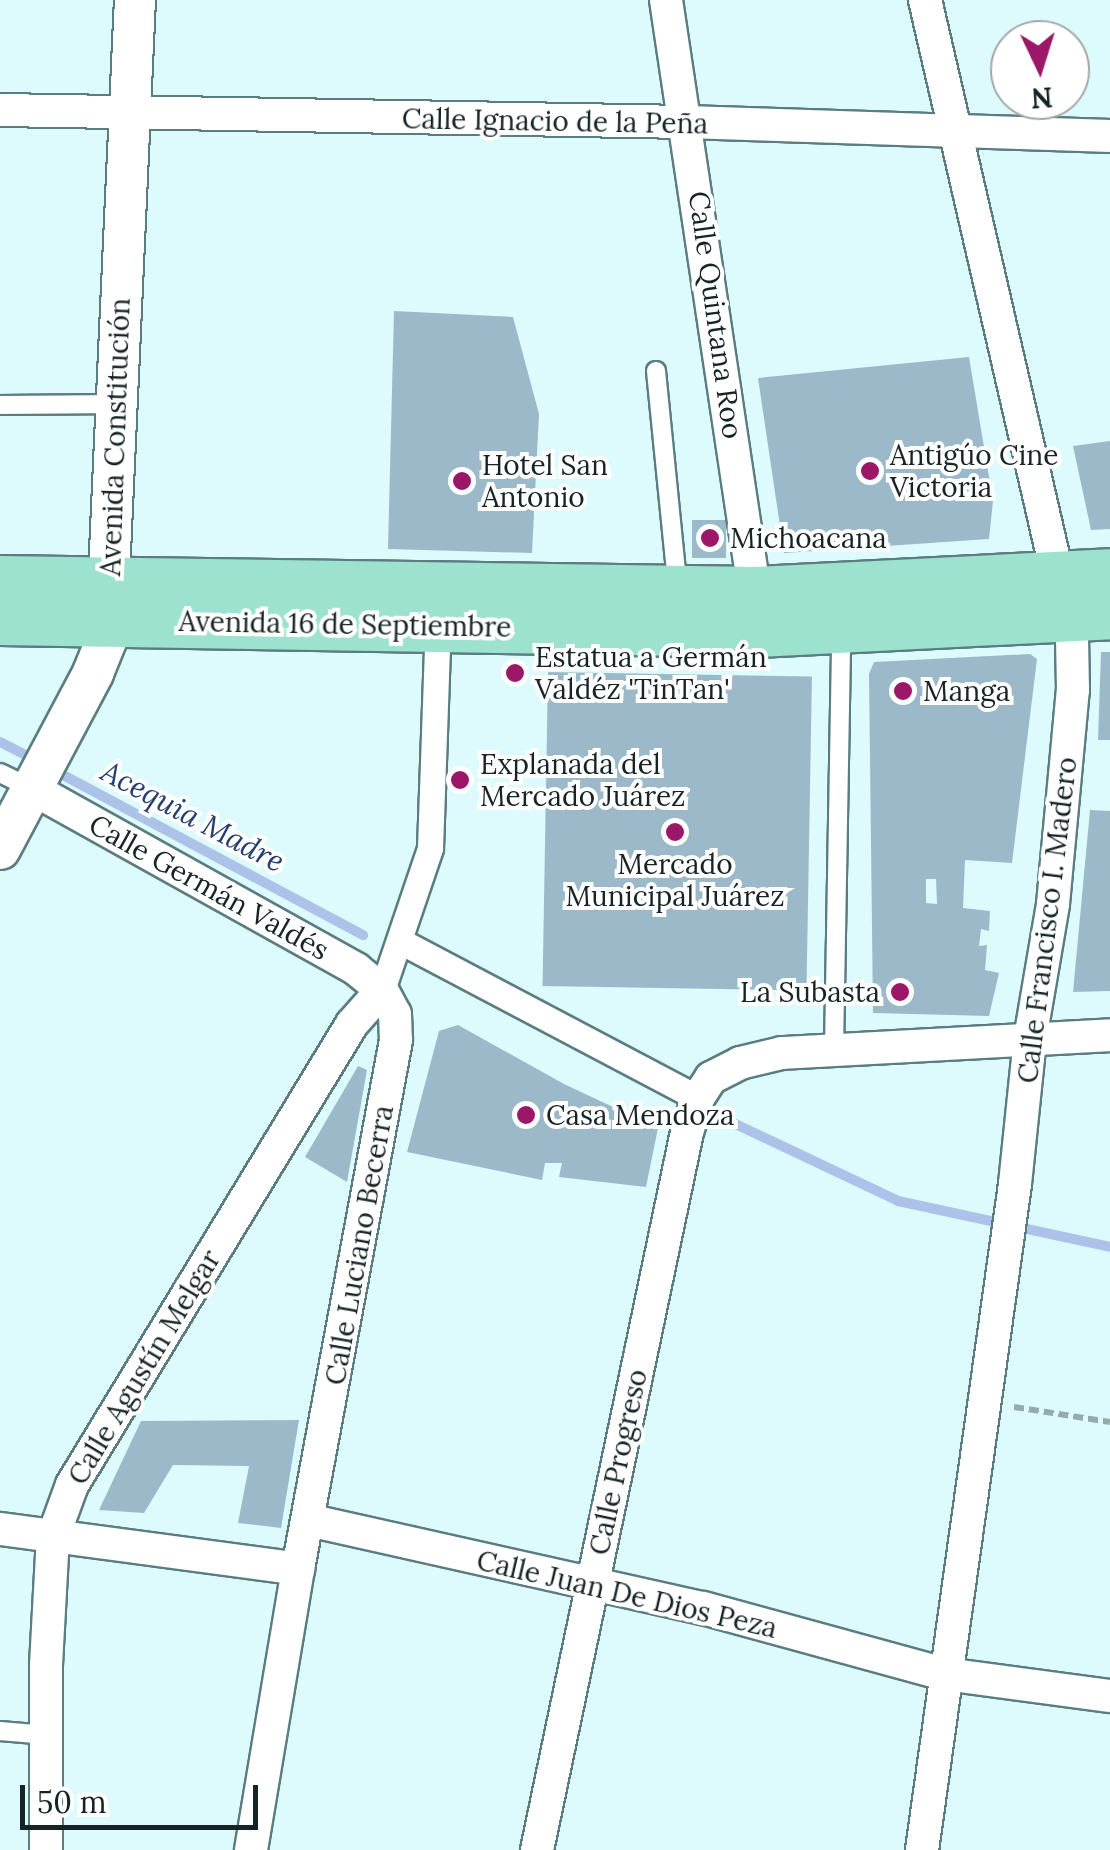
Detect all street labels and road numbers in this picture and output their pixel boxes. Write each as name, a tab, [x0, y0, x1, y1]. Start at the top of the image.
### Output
street label: Calle Ignacio de la Peña	[402, 102, 708, 140]
street label: Calle Quintana Roo	[682, 189, 750, 441]
street label: Avenida Constitución	[93, 297, 137, 577]
street label: Avenida 16 de Septiembre	[178, 604, 512, 644]
street label: Calle Francisco I. Madero	[1010, 755, 1084, 1085]
street label: Calle Germán Valdés	[83, 807, 335, 967]
street label: Calle Luciano Becerra	[318, 1102, 400, 1388]
street label: Calle Agustín Melgar	[61, 1244, 227, 1490]
street label: Calle Progreso	[582, 1366, 654, 1558]
street label: Calle Juan De Dios Peza	[474, 1543, 780, 1645]

